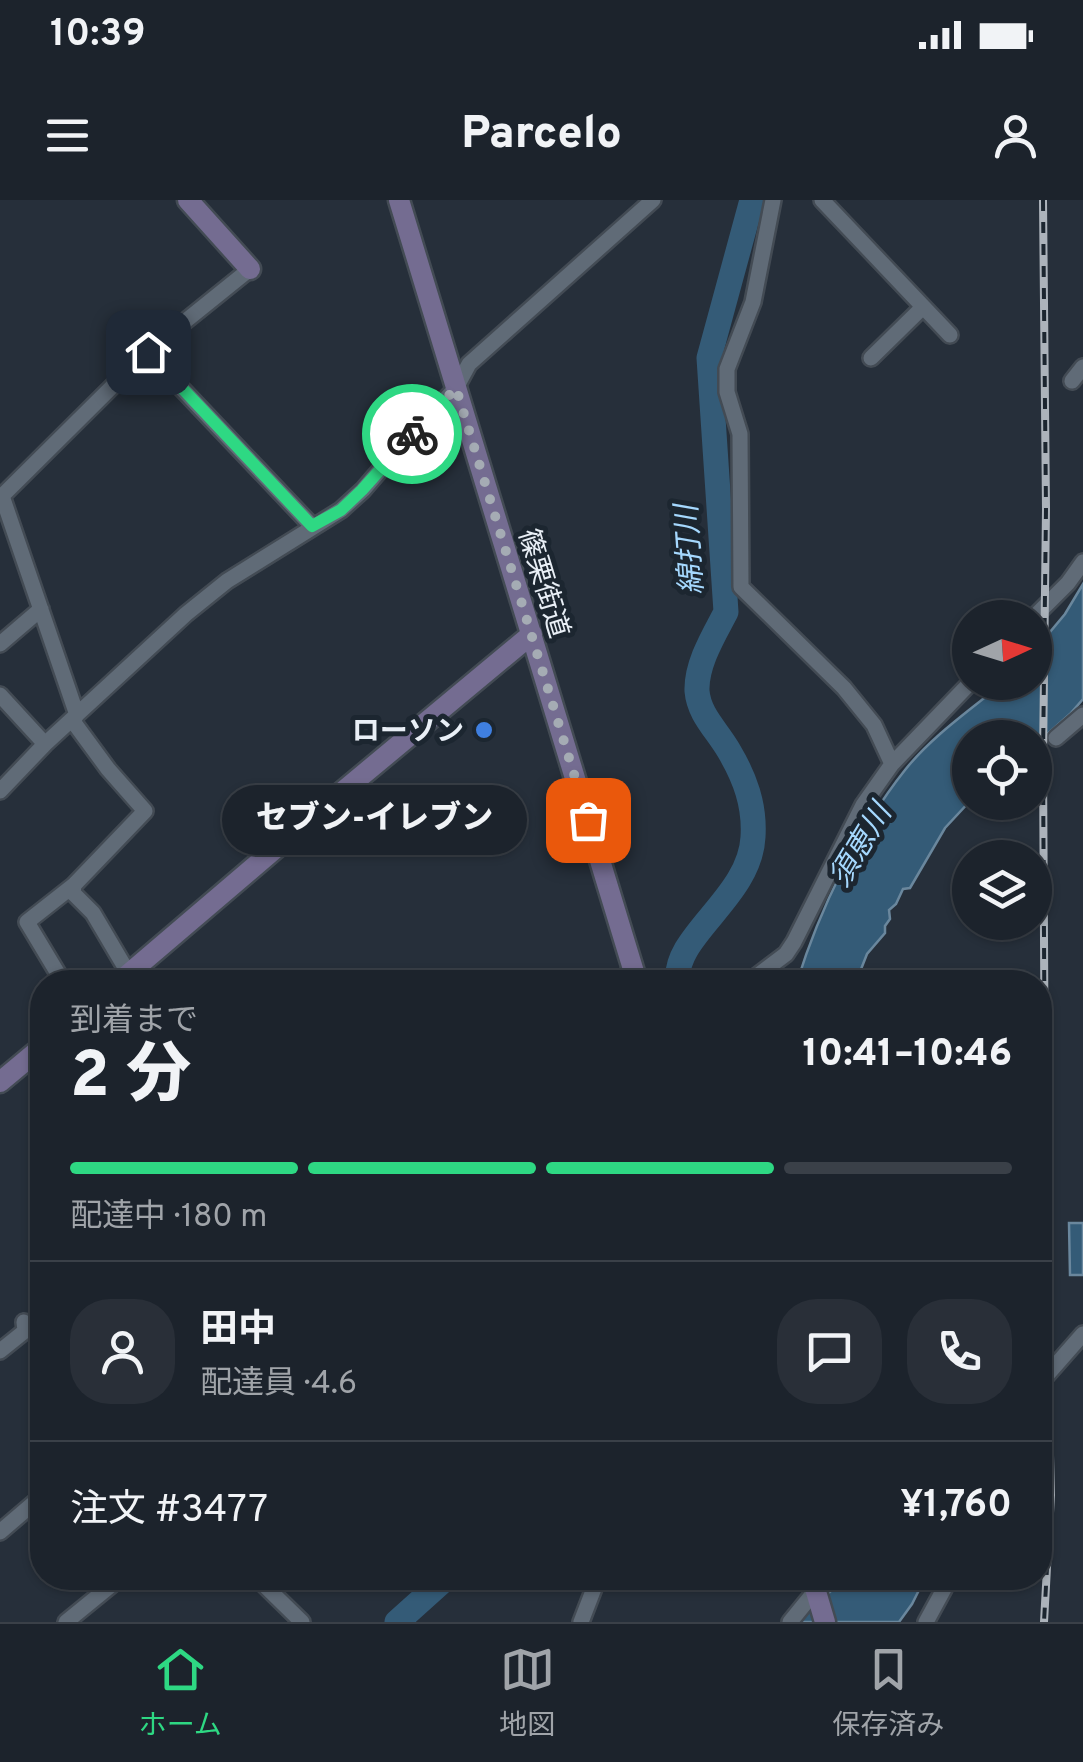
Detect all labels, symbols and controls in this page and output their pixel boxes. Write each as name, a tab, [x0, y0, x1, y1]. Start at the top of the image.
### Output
text: 10:39	[50, 11, 146, 60]
text: Parcelo	[461, 107, 622, 164]
icon: menu	[40, 108, 95, 163]
icon: person	[988, 108, 1043, 163]
pin	[106, 310, 191, 395]
icon: home	[121, 325, 176, 380]
courier	[362, 384, 462, 484]
icon: bike	[385, 407, 440, 462]
water label: 綿打川	[670, 501, 713, 596]
street label: 篠栗街道	[509, 525, 576, 643]
north arrow	[952, 600, 1052, 700]
map controls	[952, 600, 1052, 940]
place label: ローソン	[352, 715, 464, 751]
marker: ローソン	[473, 719, 495, 741]
button: locate	[952, 720, 1052, 820]
pin	[546, 778, 631, 863]
callout: セブン-イレブン	[223, 785, 528, 855]
icon: bag	[561, 793, 616, 848]
water label: 須恵川	[823, 796, 903, 894]
text: セブン-イレブン	[256, 800, 493, 840]
button: layers	[952, 840, 1052, 940]
text: 到着まで	[70, 1002, 198, 1042]
text: 10:41–10:46	[802, 1031, 1012, 1080]
text: 2 分	[70, 1038, 191, 1120]
text: 配達中 · 180 m	[70, 1198, 267, 1238]
button: person	[70, 1299, 175, 1404]
button: chat	[777, 1299, 882, 1404]
button: phone	[907, 1299, 1012, 1404]
text: 田中	[200, 1307, 276, 1356]
text: 配達員 · 4.6	[200, 1365, 357, 1405]
text: ¥1,760	[900, 1482, 1012, 1531]
text: 注文 #3477	[70, 1487, 268, 1536]
tab: ホーム	[139, 1642, 222, 1745]
tab: 地図	[499, 1642, 555, 1745]
tab: 保存済み	[832, 1642, 944, 1745]

